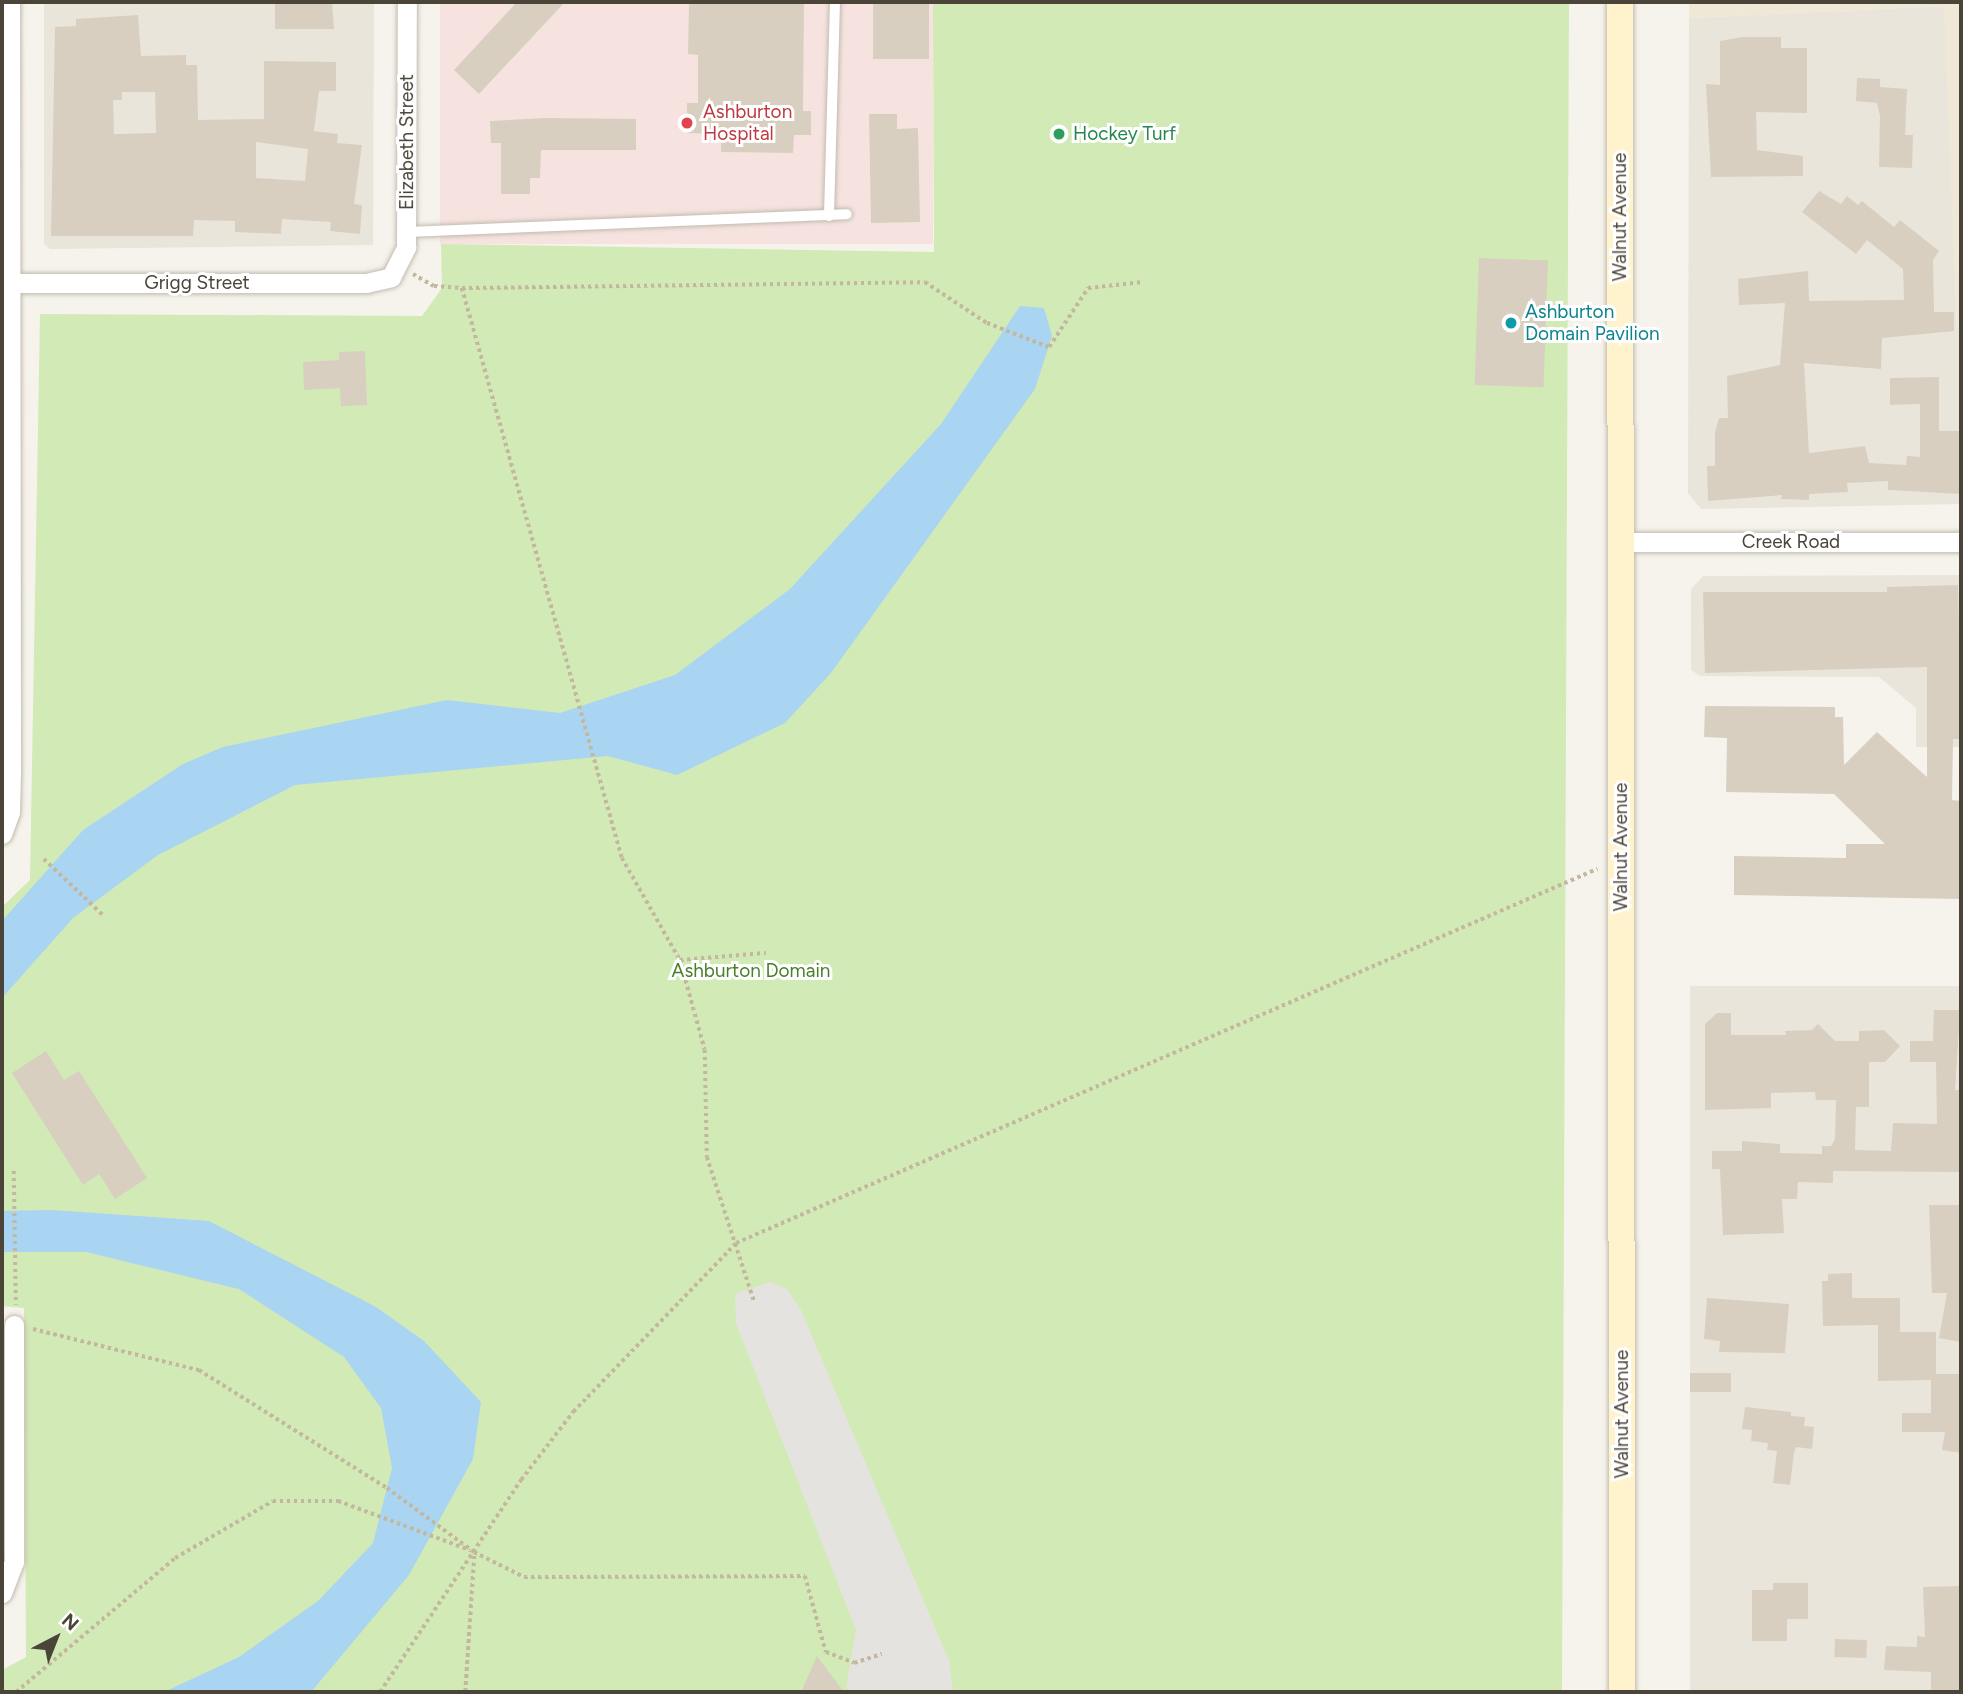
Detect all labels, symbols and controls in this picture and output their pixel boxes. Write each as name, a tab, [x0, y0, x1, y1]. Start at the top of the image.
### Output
street label: Elizabeth Street	[396, 74, 418, 210]
place label: Ashburton Hospital	[703, 101, 792, 145]
marker: Ashburton Hospital	[677, 113, 697, 133]
place label: Hockey Turf	[1073, 123, 1176, 145]
marker: Hockey Turf	[1051, 126, 1067, 142]
street label: Walnut Avenue	[1609, 153, 1631, 281]
street label: Grigg Street	[144, 272, 250, 294]
place label: Ashburton Domain Pavilion	[1525, 301, 1660, 345]
marker: Ashburton Domain Pavilion	[1503, 315, 1519, 331]
street label: Creek Road	[1742, 531, 1840, 553]
street label: Walnut Avenue	[1610, 783, 1632, 911]
park label: Ashburton Domain	[672, 960, 830, 982]
street label: Walnut Avenue	[1611, 1350, 1633, 1478]
north arrow	[21, 1603, 91, 1673]
text: N	[57, 1609, 84, 1635]

